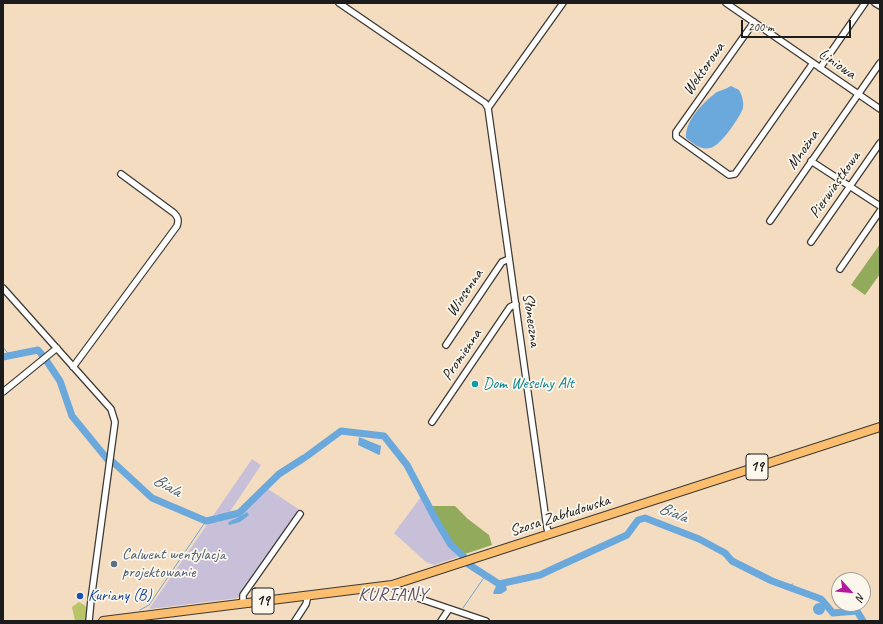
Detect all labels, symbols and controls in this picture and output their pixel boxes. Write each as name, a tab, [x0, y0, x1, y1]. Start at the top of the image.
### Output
scale bar	[743, 12, 853, 38]
text: 200 m	[748, 19, 774, 35]
street label: Wektorowa	[679, 39, 729, 99]
street label: Liniowa	[815, 44, 859, 84]
street label: Mnożna	[783, 127, 823, 173]
street label: Pierwiastkowa	[805, 148, 865, 222]
street label: Wiosenna	[442, 266, 488, 320]
street label: Słoneczna	[518, 292, 544, 348]
street label: Promienna	[438, 326, 486, 384]
place label: Dom Weselny Alt	[483, 374, 574, 394]
marker: Dom Weselny Alt	[470, 379, 480, 389]
road number: 19	[746, 454, 768, 480]
water label: Biala	[149, 470, 185, 502]
street label: Szosa Zabłudowska	[508, 491, 612, 541]
water label: Biala	[656, 498, 690, 528]
place label: Calwent wentylacja projektowanie	[122, 545, 225, 583]
marker: Calwent wentylacja projektowanie	[109, 559, 119, 569]
north arrow	[831, 572, 871, 612]
district label: KURIANY	[359, 584, 427, 606]
place label: Kuriany (B)	[88, 586, 152, 606]
road number: 19	[252, 588, 274, 614]
marker: Kuriany (B)	[75, 591, 85, 601]
text: N	[853, 591, 869, 603]

